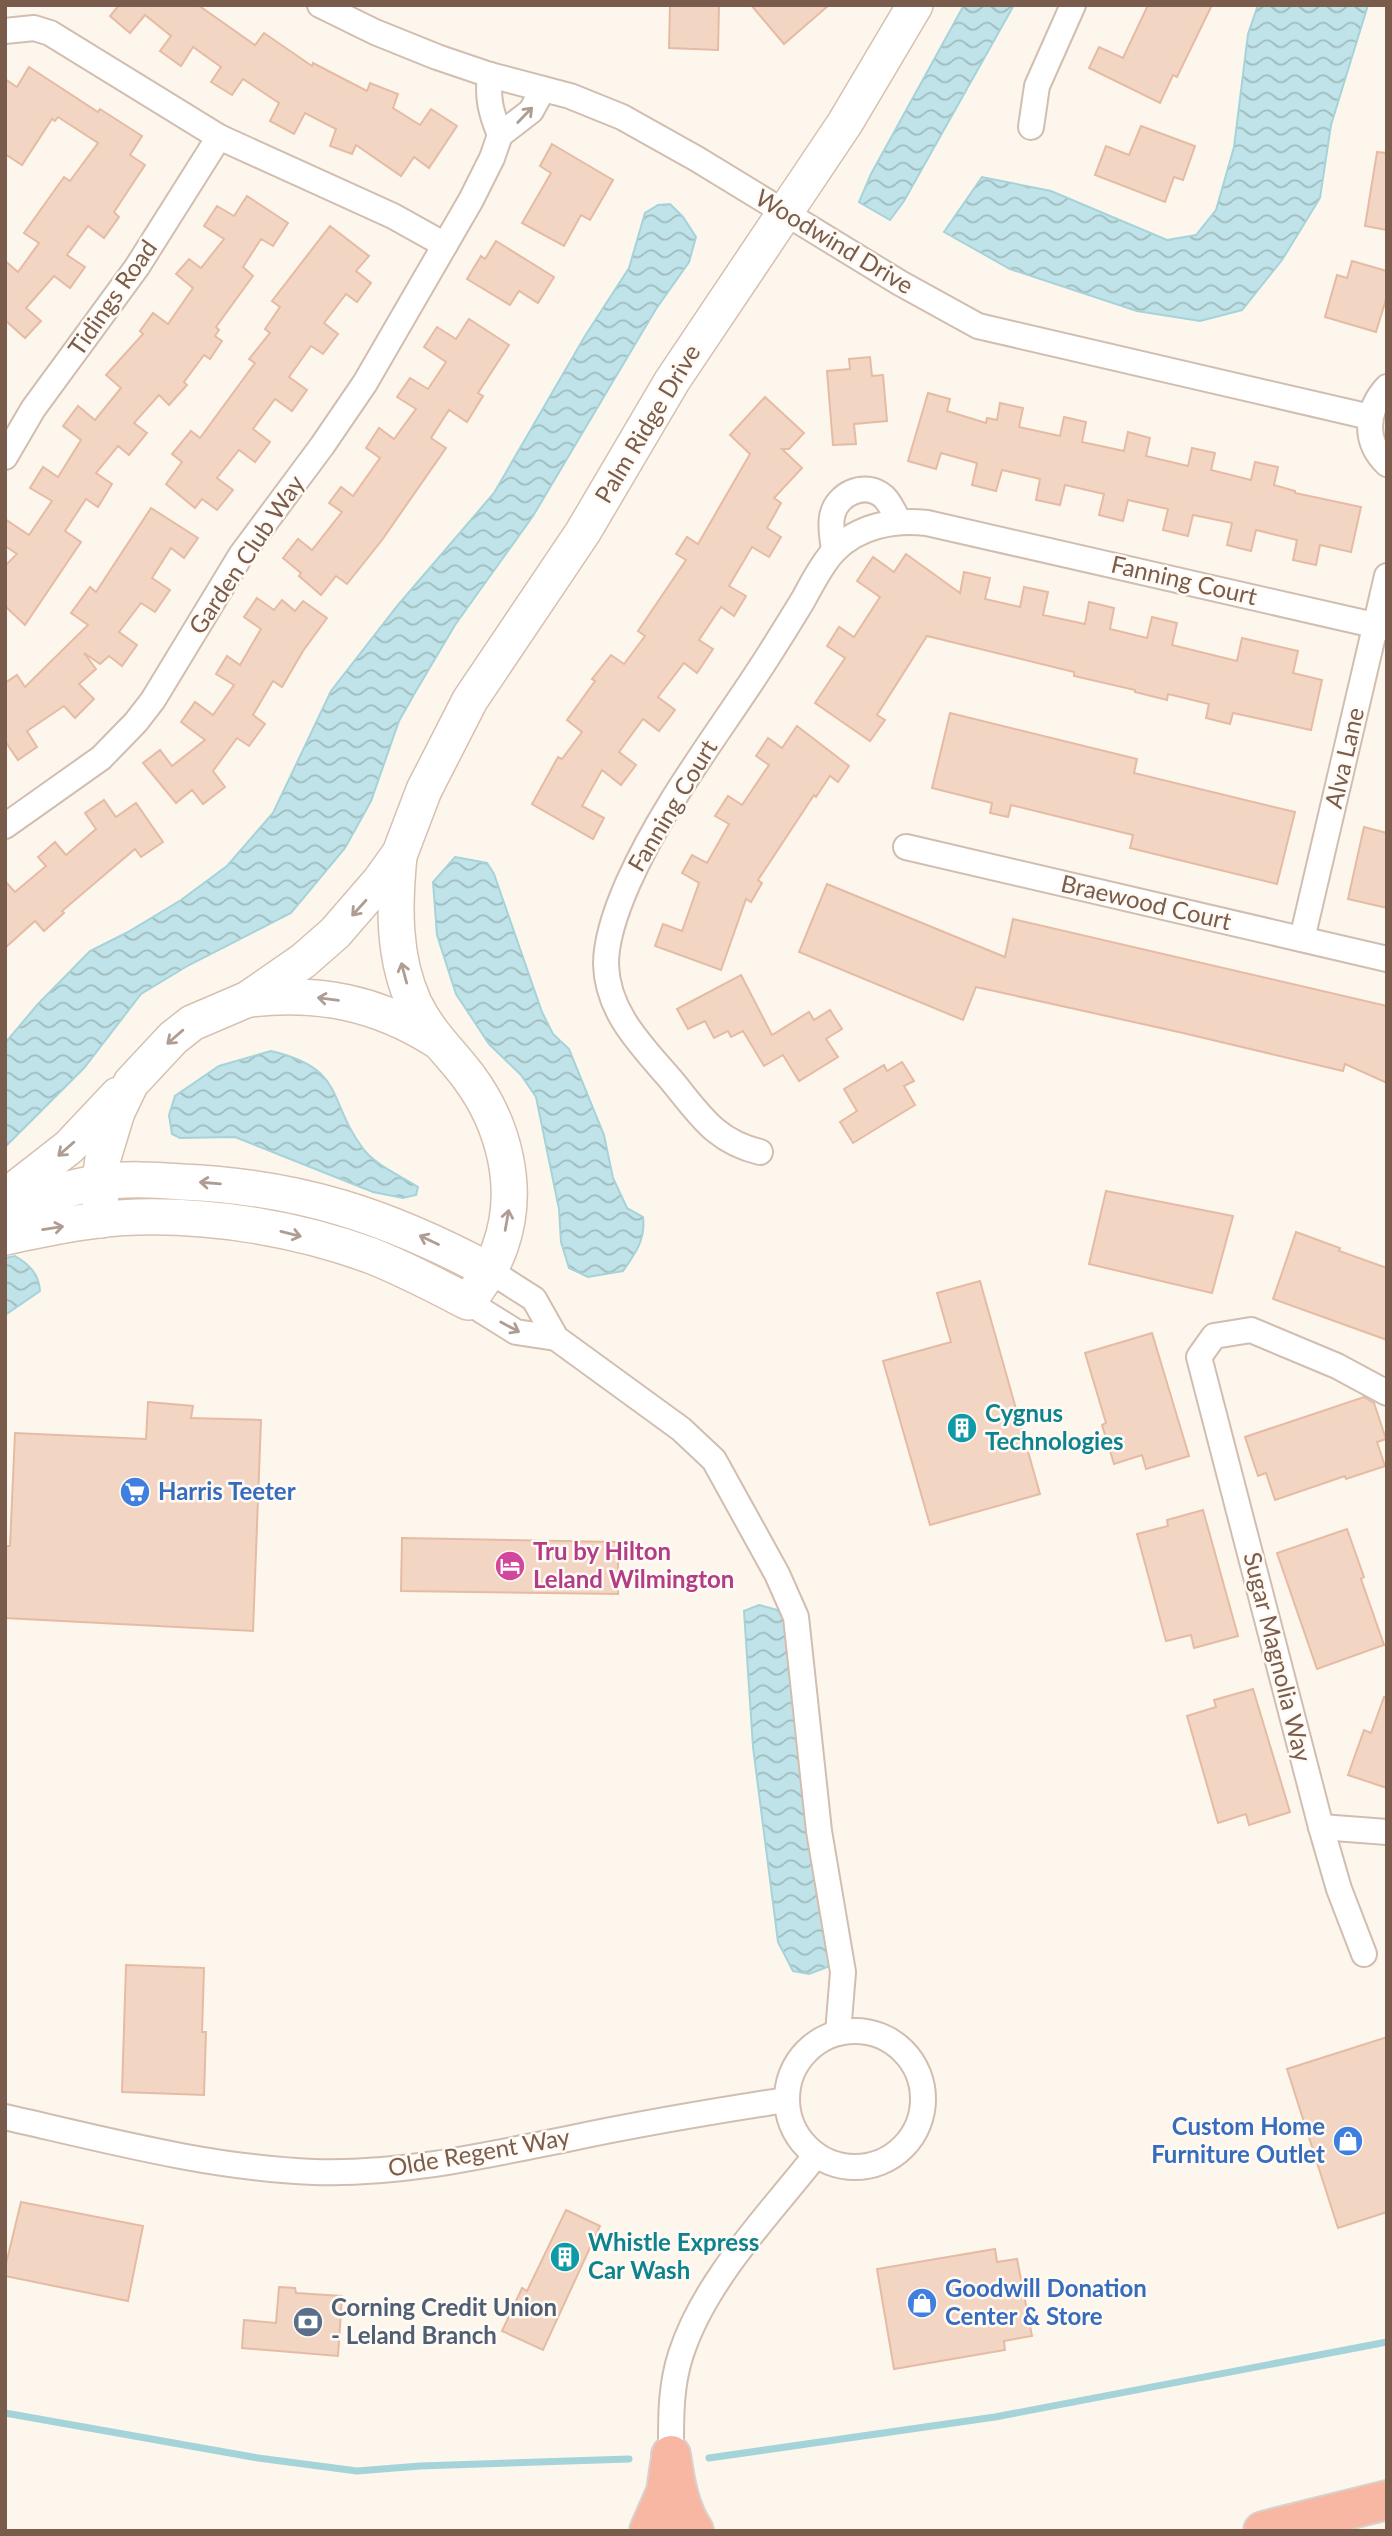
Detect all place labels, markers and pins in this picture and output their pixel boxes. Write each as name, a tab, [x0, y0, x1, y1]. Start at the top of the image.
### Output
place label: Cygnus Technologies	[985, 1398, 1124, 1455]
building icon: Cygnus Technologies	[945, 1411, 979, 1445]
supermarket icon: Harris Teeter	[118, 1475, 152, 1509]
place label: Harris Teeter	[158, 1476, 296, 1505]
place label: Tru by Hilton Leland Wilmington	[533, 1536, 734, 1593]
hotel icon: Tru by Hilton Leland Wilmington	[493, 1549, 527, 1583]
place label: Custom Home Furniture Outlet	[1151, 2111, 1325, 2168]
shop icon: Custom Home Furniture Outlet	[1331, 2124, 1365, 2158]
place label: Whistle Express Car Wash	[588, 2227, 759, 2284]
building icon: Whistle Express Car Wash	[548, 2240, 582, 2274]
place label: Goodwill Donation Center & Store	[945, 2273, 1147, 2330]
shop icon: Goodwill Donation Center & Store	[905, 2286, 939, 2320]
place label: Corning Credit Union - Leland Branch	[331, 2292, 557, 2349]
bank icon: Corning Credit Union - Leland Branch	[291, 2305, 325, 2339]

